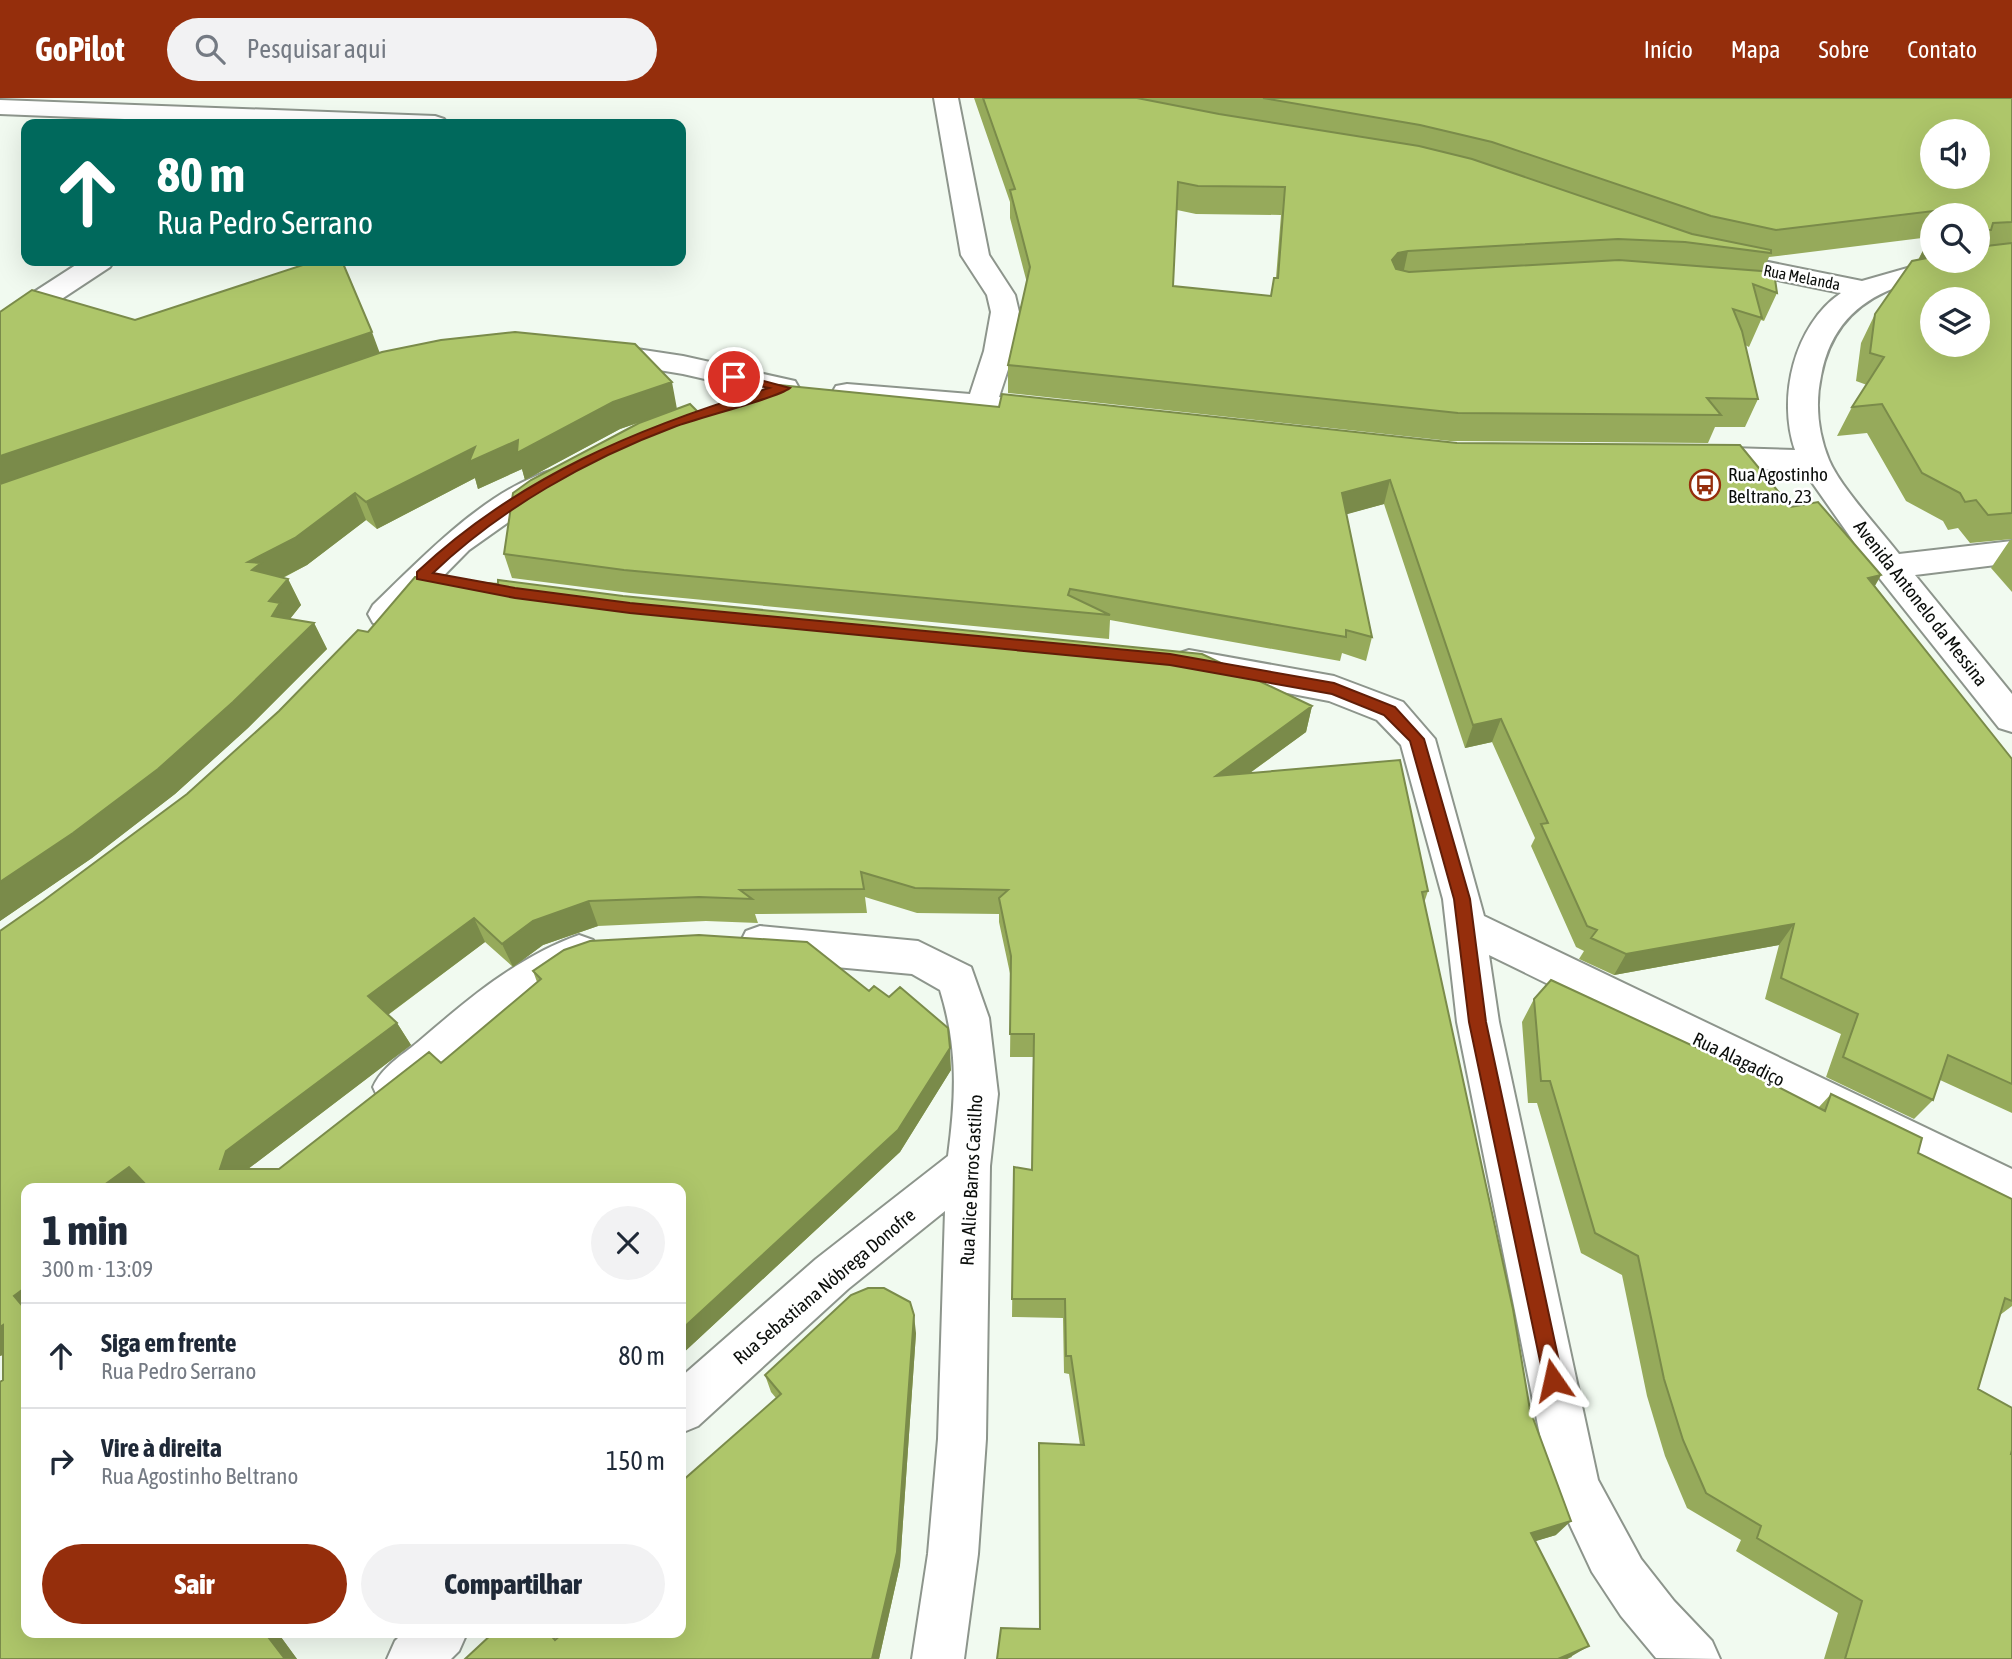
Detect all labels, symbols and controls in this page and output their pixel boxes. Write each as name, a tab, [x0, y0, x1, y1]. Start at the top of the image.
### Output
search box	[167, 18, 657, 81]
text: GoPilot	[35, 30, 125, 68]
icon: search	[191, 30, 229, 68]
text: Pesquisar aqui	[247, 34, 387, 64]
text: Início	[1644, 36, 1693, 63]
text: Mapa	[1731, 36, 1781, 63]
text: Sobre	[1819, 36, 1869, 63]
text: Contato	[1907, 36, 1977, 63]
map controls	[1920, 119, 1990, 357]
button: sound	[1920, 119, 1990, 189]
text: 80 m	[157, 146, 245, 202]
icon: ahead	[42, 147, 133, 238]
button: search	[1920, 203, 1990, 273]
text: Rua Pedro Serrano	[157, 204, 373, 241]
street label: Rua Melanda	[1762, 261, 1842, 293]
button: layers	[1920, 287, 1990, 357]
pin	[704, 347, 764, 407]
icon: arrive	[715, 358, 753, 396]
place label: Rua Agostinho Beltrano, 23	[1728, 463, 1828, 507]
bus stop icon: Rua Agostinho Beltrano, 23	[1688, 468, 1722, 502]
street label: Avenida Antonelo da Messina	[1849, 516, 1993, 690]
street label: Rua Alagadiço	[1690, 1027, 1788, 1091]
street label: Rua Alice Barros Castilho	[956, 1094, 986, 1266]
street label: Rua Sebastiana Nóbrega Donofre	[729, 1204, 919, 1368]
text: 1 min	[42, 1206, 128, 1254]
button: close	[591, 1206, 665, 1280]
text: 300 m · 13:09	[42, 1256, 153, 1282]
text: Siga em frente	[101, 1328, 237, 1358]
icon: ahead	[42, 1337, 80, 1375]
text: 80 m	[618, 1341, 665, 1371]
position arrow	[1516, 1343, 1590, 1417]
text: Rua Pedro Serrano	[101, 1358, 256, 1384]
text: Vire à direita	[101, 1433, 222, 1463]
icon: right	[42, 1442, 80, 1480]
text: 150 m	[606, 1446, 665, 1476]
text: Rua Agostinho Beltrano	[101, 1463, 298, 1489]
button: Sair	[42, 1544, 347, 1624]
button: Compartilhar	[361, 1544, 665, 1624]

